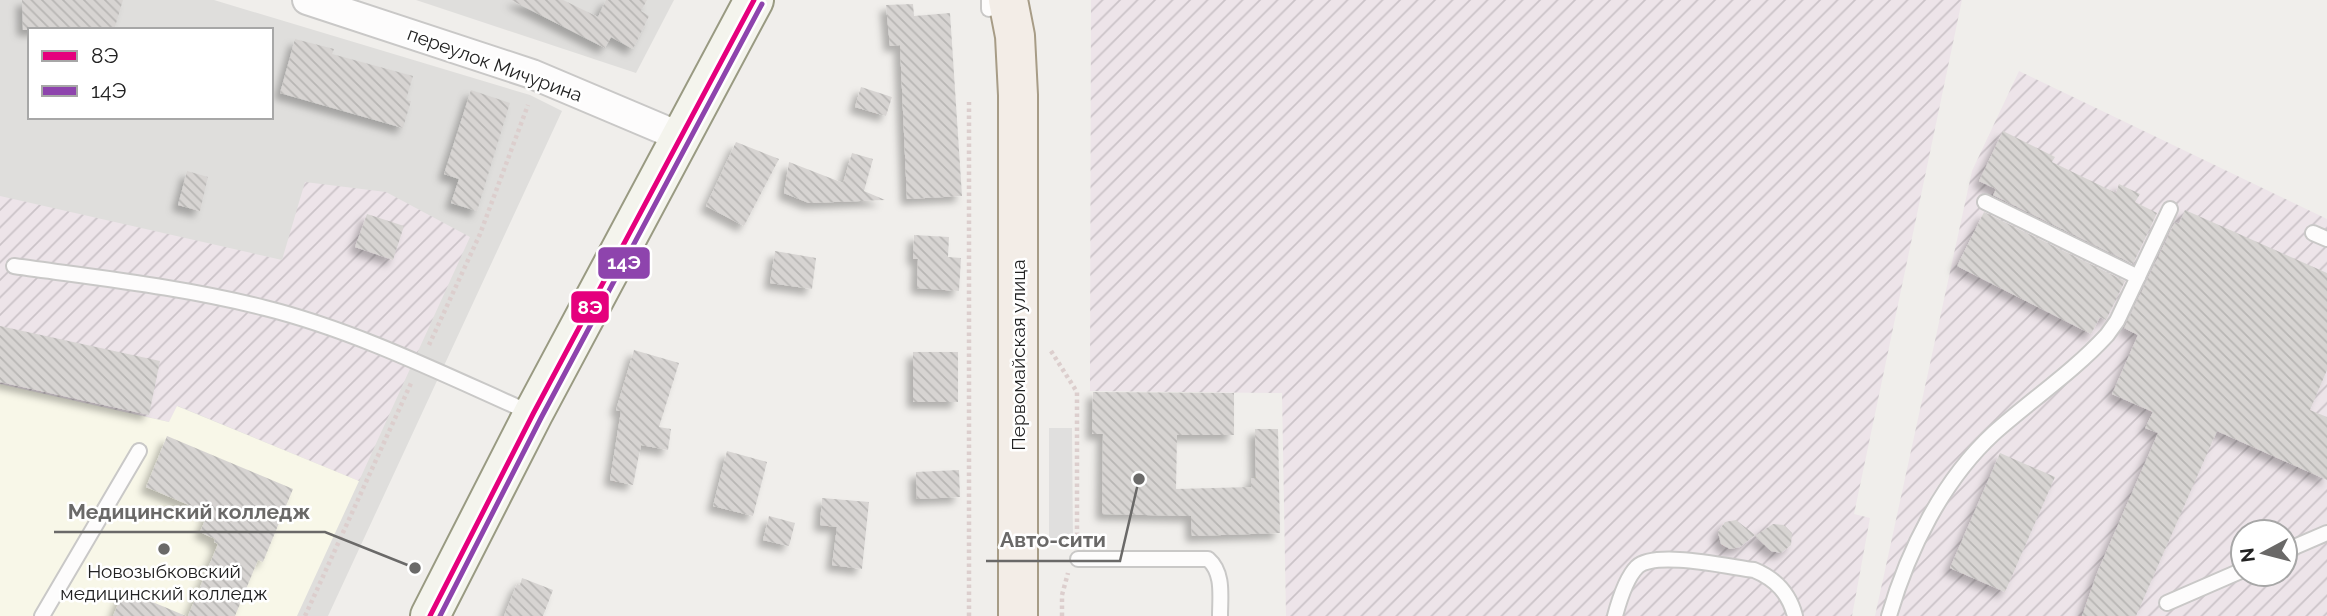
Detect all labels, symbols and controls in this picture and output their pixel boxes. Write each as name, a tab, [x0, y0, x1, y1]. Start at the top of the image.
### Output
street label: переулок Мичурина	[405, 22, 585, 106]
legend	[28, 28, 273, 119]
text: 8Э	[91, 43, 118, 68]
text: 14Э	[91, 78, 126, 103]
line badge: 14Э	[597, 246, 651, 280]
text: 14Э	[607, 251, 641, 273]
street label: Первомайская улица	[1007, 259, 1029, 451]
line badge: 8Э	[570, 290, 610, 324]
text: 8Э	[577, 296, 603, 318]
callout: Медицинский колледж	[54, 490, 325, 532]
text: Медицинский колледж	[68, 499, 310, 524]
north arrow	[2229, 518, 2299, 588]
callout: Авто-сити	[986, 519, 1120, 561]
text: Авто-сити	[1000, 527, 1106, 552]
marker: Новозыбковский медицинский колледж	[156, 541, 172, 557]
text: N	[2235, 547, 2259, 564]
place label: Новозыбковский медицинский колледж	[60, 560, 268, 604]

